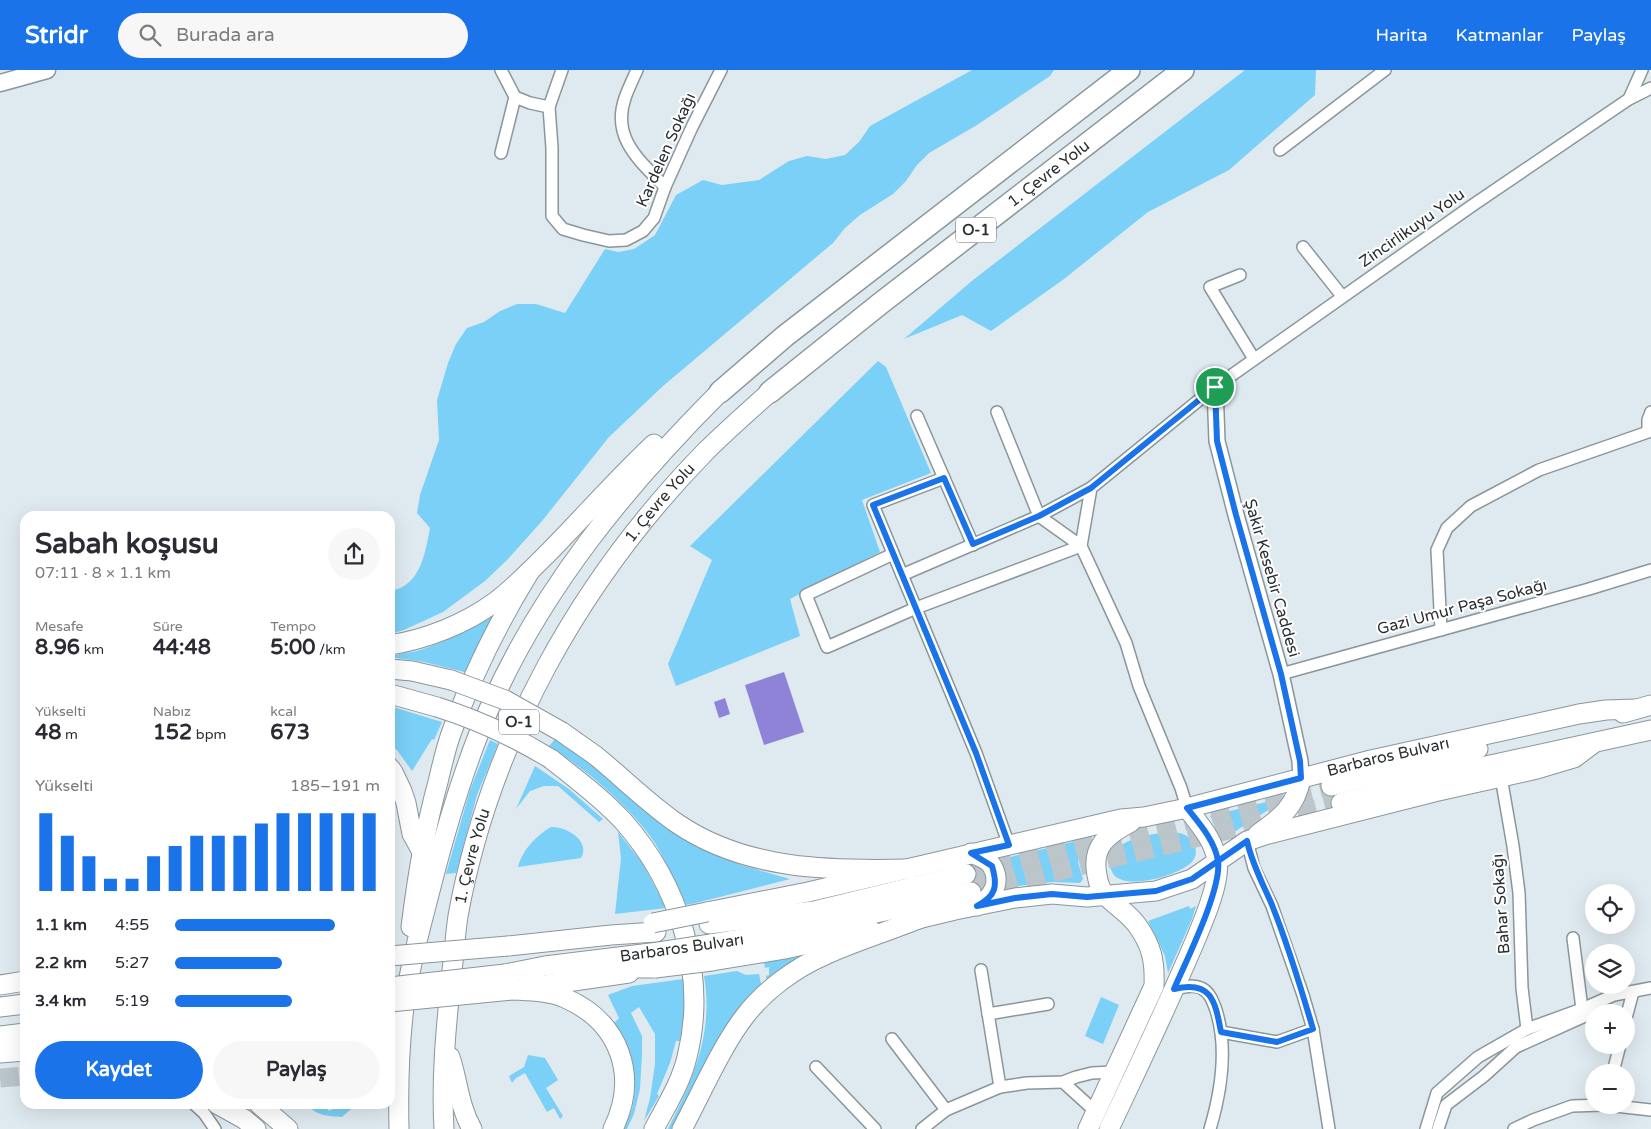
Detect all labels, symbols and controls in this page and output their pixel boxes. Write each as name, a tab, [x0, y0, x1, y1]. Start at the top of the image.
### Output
search box	[118, 13, 468, 58]
text: Stridr	[25, 21, 88, 50]
icon: search	[136, 21, 164, 49]
text: Burada ara	[176, 24, 275, 46]
text: Harita	[1375, 24, 1428, 46]
text: Katmanlar	[1456, 24, 1544, 46]
text: Paylaş	[1572, 24, 1626, 46]
street label: Kardelen Sokağı	[632, 90, 700, 210]
street label: 1. Çevre Yolu	[1004, 136, 1094, 212]
street label: Zincirlikuyu Yolu	[1355, 184, 1469, 272]
road number: O-1	[956, 218, 996, 242]
pin	[1194, 366, 1236, 408]
icon: arrive	[1201, 373, 1229, 401]
street label: 1. Çevre Yolu	[620, 459, 699, 547]
street label: Şakir Kesebir Caddesi	[1240, 497, 1304, 659]
text: Sabah koşusu	[35, 527, 219, 561]
button: share	[328, 528, 380, 580]
text: 07:11 · 8 × 1.1 km	[35, 563, 171, 583]
street label: Gazi Umur Paşa Sokağı	[1375, 575, 1549, 639]
text: Mesafe	[35, 618, 84, 635]
text: Süre	[153, 618, 183, 635]
text: Tempo	[270, 618, 316, 635]
text: 8.96	[35, 635, 80, 660]
text: 44:48	[153, 635, 211, 660]
text: 5:00	[270, 635, 315, 660]
text: km	[80, 641, 104, 658]
text: /km	[315, 641, 346, 658]
text: Yükselti	[35, 703, 86, 720]
text: Nabız	[153, 703, 191, 720]
text: kcal	[270, 703, 297, 720]
road number: O-1	[499, 710, 539, 734]
text: 48	[35, 720, 61, 745]
text: 152	[153, 720, 192, 745]
text: 673	[270, 720, 310, 745]
text: m	[61, 726, 78, 743]
text: bpm	[192, 726, 226, 743]
street label: Barbaros Bulvarı	[1325, 733, 1451, 781]
text: Yükselti	[35, 776, 93, 796]
text: 185–191 m	[290, 776, 380, 796]
street label: 1. Çevre Yolu	[450, 806, 495, 906]
street label: Bahar Sokağı	[1488, 853, 1514, 955]
map controls	[1585, 884, 1635, 1114]
button: locate	[1585, 884, 1635, 934]
text: 1.1 km	[35, 915, 87, 935]
text: 4:55	[115, 915, 149, 935]
street label: Barbaros Bulvarı	[619, 929, 745, 967]
button: layers	[1585, 944, 1635, 994]
text: 2.2 km	[35, 953, 87, 973]
text: 5:27	[115, 953, 149, 973]
text: 3.4 km	[35, 991, 87, 1011]
text: 5:19	[115, 991, 149, 1011]
button: +	[1585, 1004, 1635, 1054]
button: Kaydet	[35, 1041, 203, 1099]
button: Paylaş	[213, 1041, 380, 1099]
button: −	[1585, 1064, 1635, 1114]

